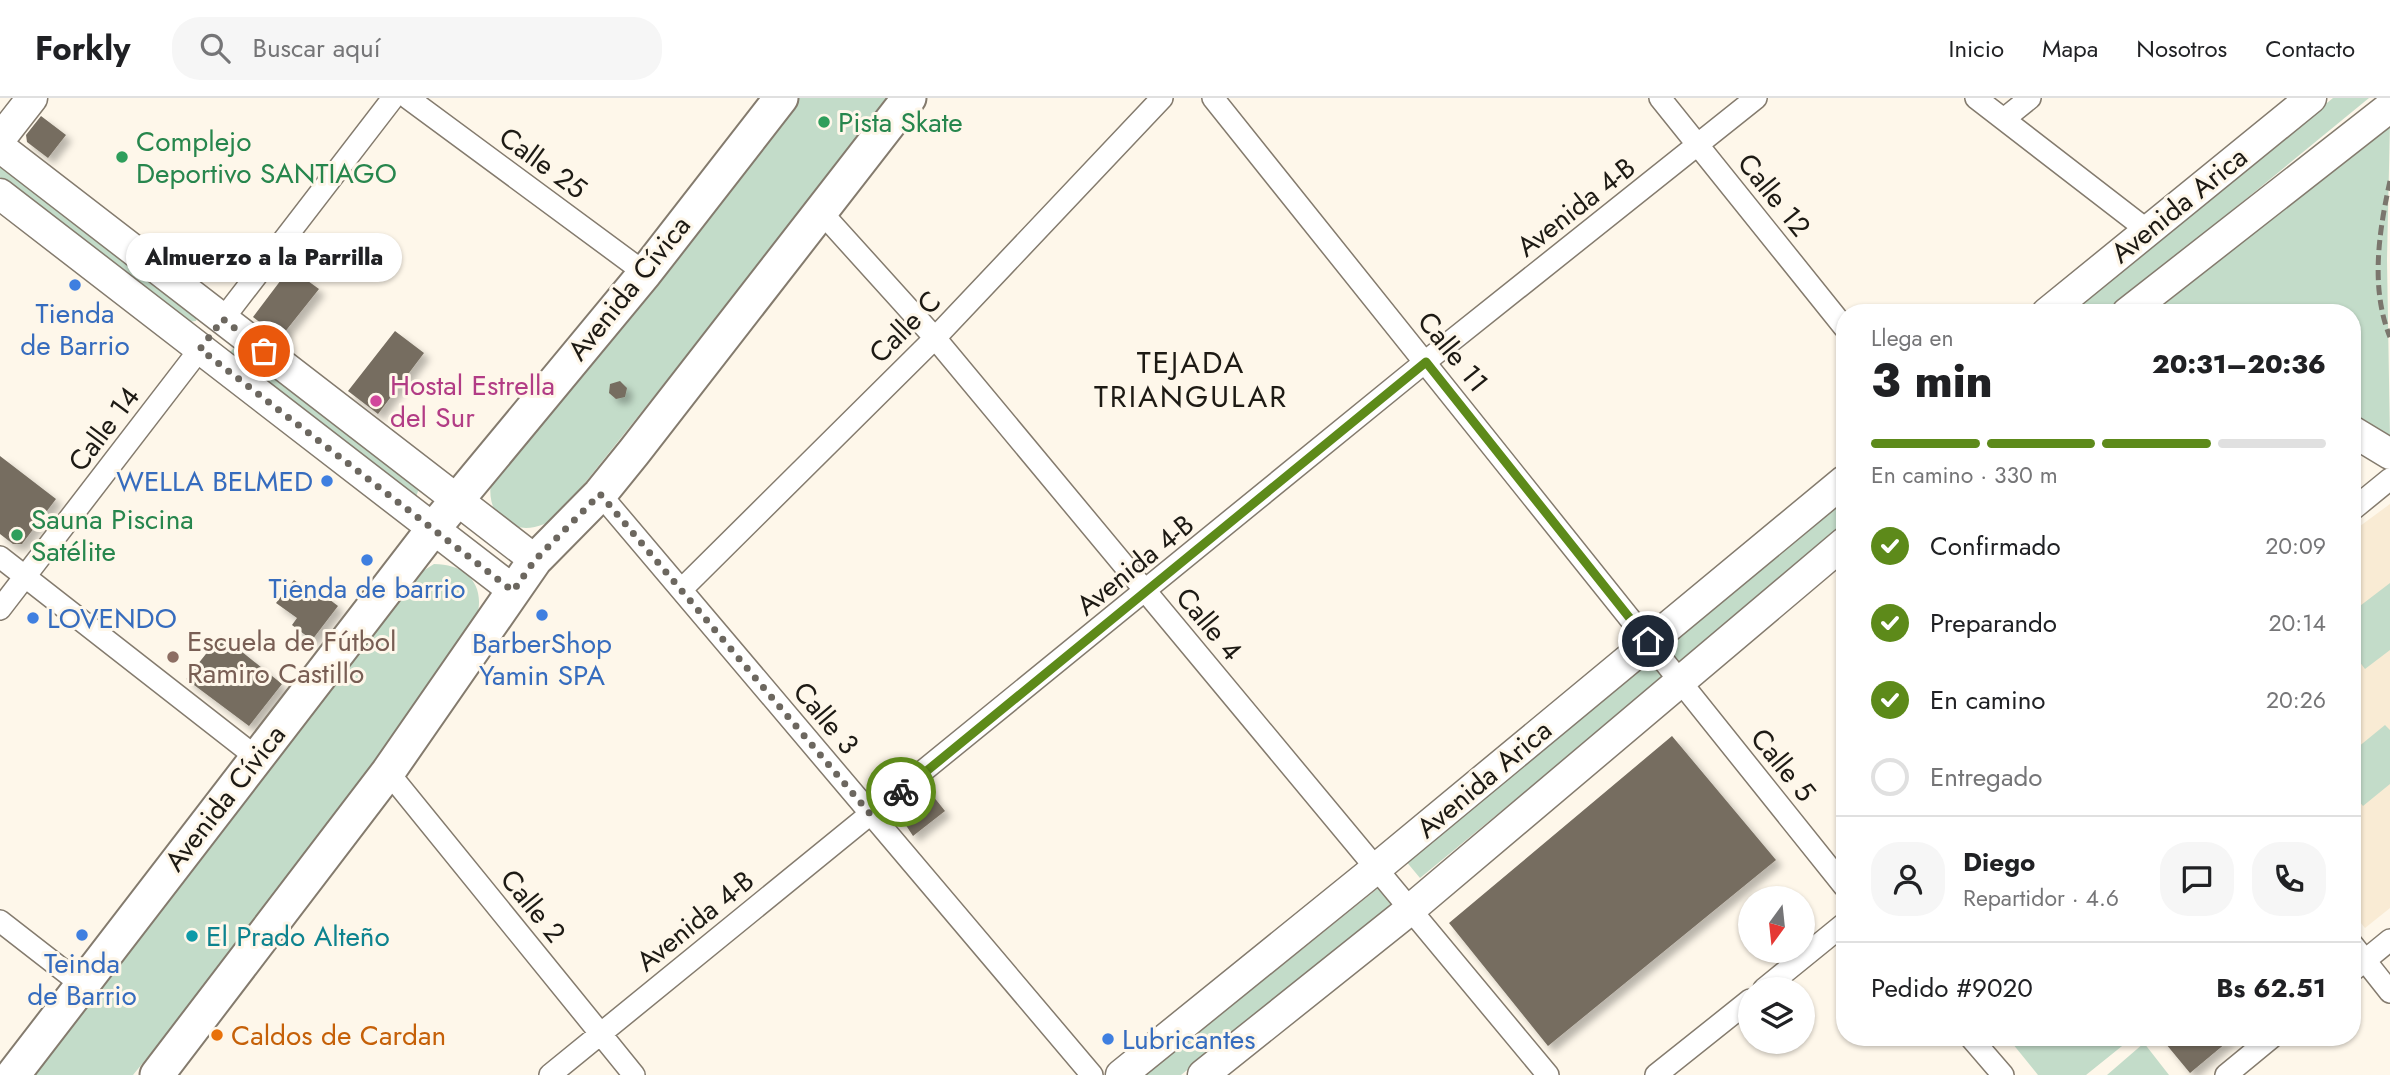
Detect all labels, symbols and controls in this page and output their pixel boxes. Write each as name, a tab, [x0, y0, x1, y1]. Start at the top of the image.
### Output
search box	[172, 17, 662, 80]
text: Forkly	[35, 25, 130, 72]
icon: search	[196, 29, 234, 67]
text: Buscar aquí	[252, 29, 380, 67]
text: Inicio	[1949, 31, 2004, 66]
text: Mapa	[2042, 31, 2098, 66]
text: Nosotros	[2136, 31, 2227, 66]
text: Contacto	[2265, 31, 2355, 66]
place label: Pista Skate	[838, 102, 963, 143]
marker: Pista Skate	[816, 114, 832, 130]
street label: Calle 25	[490, 117, 596, 209]
place label: Complejo Deportivo SANTIAGO	[136, 121, 397, 194]
street label: Avenida Arica	[2102, 137, 2256, 273]
street label: Calle 12	[1728, 144, 1820, 246]
street label: Avenida 4-B	[1508, 147, 1644, 267]
marker: Complejo Deportivo SANTIAGO	[114, 149, 130, 165]
street label: Avenida Cívica	[558, 207, 700, 369]
callout: Almuerzo a la Parrilla	[126, 232, 402, 281]
text: Almuerzo a la Parrilla	[145, 240, 383, 274]
marker: Tienda de Barrio	[67, 277, 83, 293]
street label: Calle C	[860, 282, 950, 372]
place label: Tienda de Barrio	[20, 293, 130, 366]
street label: Calle 11	[1408, 303, 1498, 401]
pin	[234, 321, 294, 381]
text: Llega en	[1871, 321, 1953, 355]
icon: bag	[245, 332, 283, 370]
district label: TEJADA TRIANGULAR	[1094, 341, 1288, 418]
text: 20:31–20:36	[2152, 345, 2326, 383]
text: 3 min	[1871, 348, 1993, 414]
place label: Hostal Estrella del Sur	[390, 365, 555, 438]
street label: Calle 14	[58, 378, 150, 480]
marker: Hostal Estrella del Sur	[368, 393, 384, 409]
text: En camino · 330 m	[1871, 458, 2058, 492]
place label: WELLA BELMED	[116, 461, 313, 502]
marker: WELLA BELMED	[319, 473, 335, 489]
place label: Sauna Piscina Satélite	[31, 499, 194, 572]
street label: Avenida 4-B	[1067, 505, 1203, 625]
marker: Sauna Piscina Satélite	[9, 527, 25, 543]
icon: check	[1871, 527, 1909, 565]
text: Confirmado	[1930, 527, 2061, 565]
text: 20:09	[2265, 529, 2326, 563]
marker: Tienda de barrio	[359, 552, 375, 568]
place label: Tienda de barrio	[268, 568, 466, 609]
street label: Calle 4	[1166, 578, 1252, 670]
place label: LOVENDO	[47, 598, 177, 639]
icon: check	[1871, 604, 1909, 642]
text: Preparando	[1930, 604, 2057, 642]
text: 20:14	[2268, 606, 2326, 640]
marker: BarberShop Yamin SPA	[534, 607, 550, 623]
marker: LOVENDO	[25, 610, 41, 626]
pin	[1618, 611, 1678, 671]
place label: Escuela de Fútbol Ramiro Castillo	[187, 621, 396, 694]
icon: home	[1629, 622, 1667, 660]
place label: BarberShop Yamin SPA	[472, 623, 612, 696]
marker: Escuela de Fútbol Ramiro Castillo	[165, 649, 181, 665]
street label: Calle 3	[783, 673, 869, 763]
icon: check	[1871, 681, 1909, 719]
text: En camino	[1930, 681, 2046, 719]
text: 20:26	[2266, 683, 2326, 717]
street label: Avenida Arica	[1407, 710, 1561, 848]
street label: Avenida Cívica	[155, 716, 295, 880]
street label: Calle 5	[1741, 719, 1825, 811]
courier	[866, 757, 936, 827]
text: Entregado	[1930, 758, 2042, 796]
icon: bike	[882, 773, 920, 811]
button: person	[1871, 842, 1945, 916]
button: chat	[2160, 842, 2234, 916]
button: phone	[2252, 842, 2326, 916]
text: Diego	[1963, 843, 2035, 881]
street label: Calle 2	[491, 860, 575, 952]
street label: Avenida 4-B	[627, 861, 763, 981]
text: Repartidor · 4.6	[1963, 881, 2119, 915]
north arrow	[1738, 886, 1815, 962]
map controls	[1738, 886, 1815, 1054]
place label: El Prado Alteño	[206, 916, 390, 957]
marker: Teinda de Barrio	[74, 927, 90, 943]
marker: El Prado Alteño	[184, 928, 200, 944]
place label: Teinda de Barrio	[27, 943, 137, 1016]
text: Pedido #9020	[1871, 969, 2033, 1007]
text: Bs 62.51	[2216, 969, 2326, 1007]
button: layers	[1738, 977, 1815, 1054]
place label: Caldos de Cardan	[231, 1015, 446, 1056]
place label: Lubricantes	[1122, 1019, 1256, 1060]
marker: Caldos de Cardan	[209, 1027, 225, 1043]
marker: Lubricantes	[1100, 1031, 1116, 1047]

